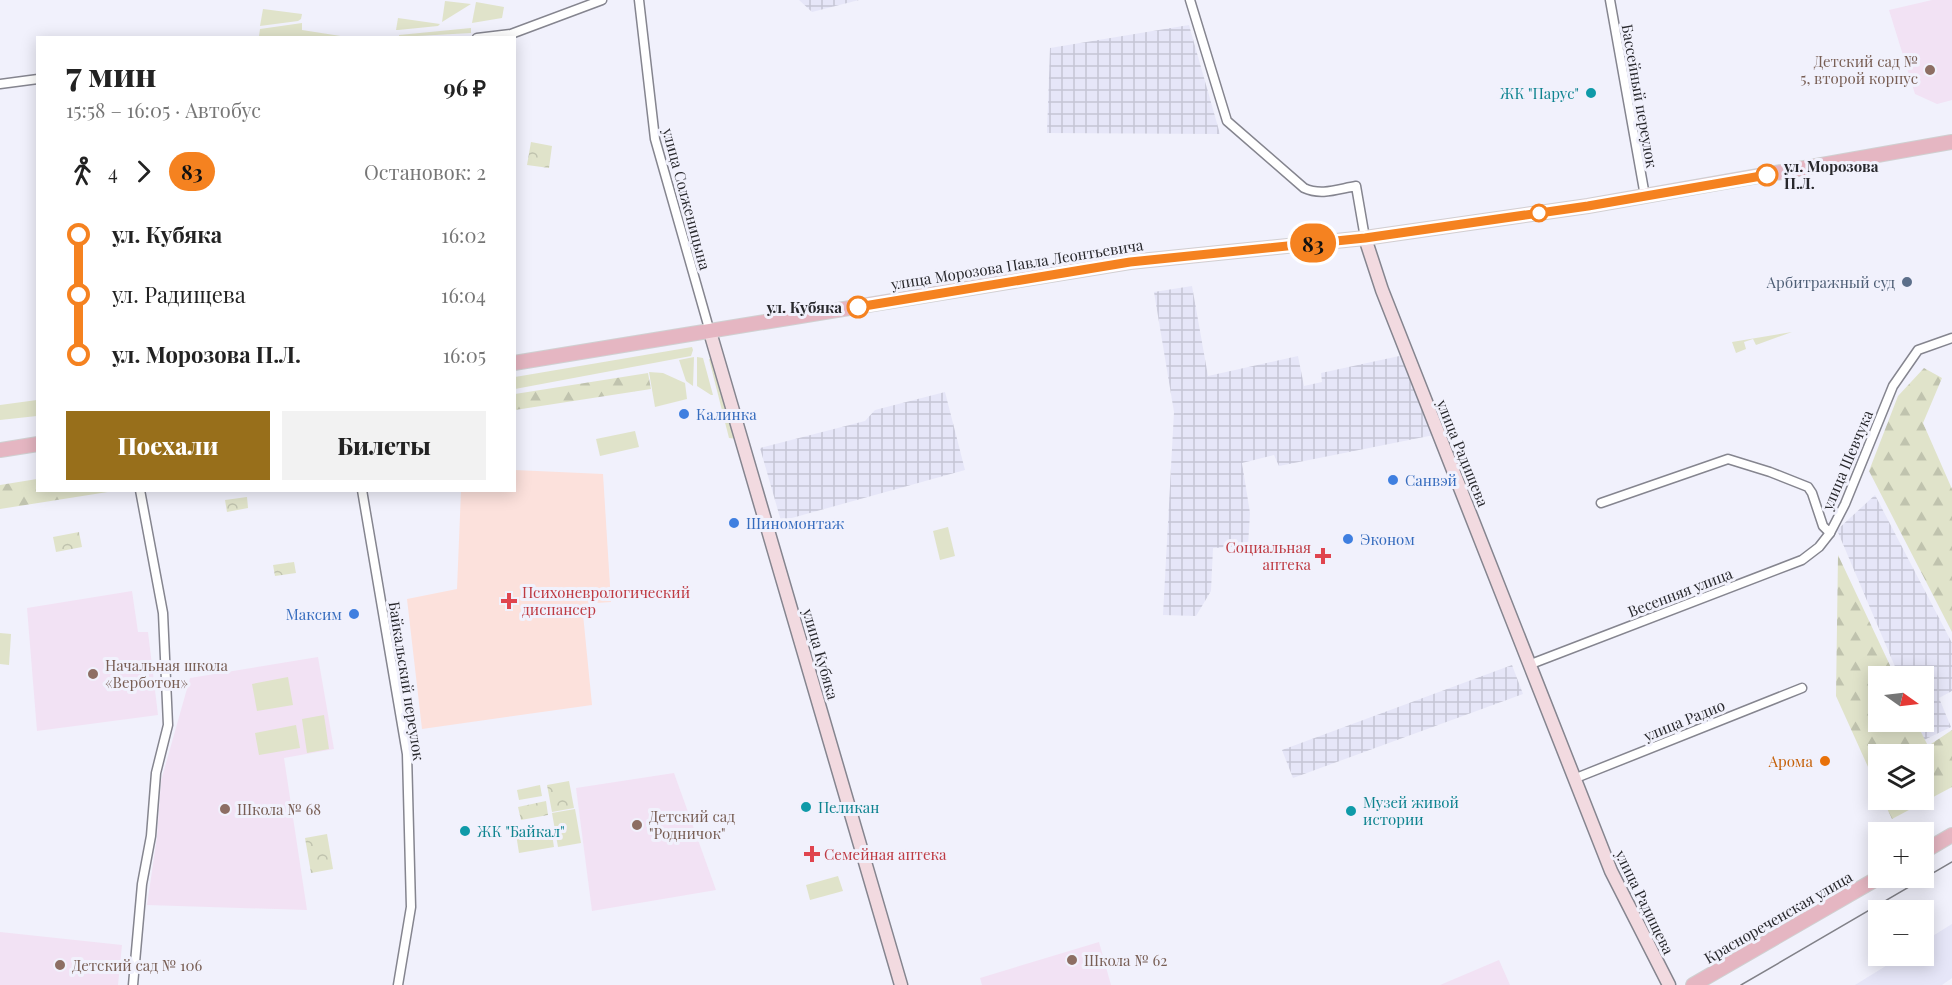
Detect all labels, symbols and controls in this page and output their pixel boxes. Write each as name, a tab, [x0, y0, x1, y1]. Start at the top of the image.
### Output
street label: Бассейный переулок	[1617, 22, 1663, 170]
text: 7 мин	[66, 51, 156, 95]
place label: Детский сад № 5, второй корпус	[1800, 51, 1918, 88]
marker: Детский сад № 5, второй корпус	[1923, 63, 1937, 77]
text: 96 ₽	[444, 72, 486, 102]
place label: ЖК "Парус"	[1500, 83, 1579, 103]
marker: ЖК "Парус"	[1584, 86, 1598, 100]
text: 15:58 – 16:05 · Автобус	[66, 96, 261, 123]
street label: улица Солженицына	[658, 125, 716, 273]
icon: walk	[66, 155, 99, 188]
icon: forward	[127, 155, 160, 188]
place label: ул. Морозова П.Л.	[1783, 156, 1879, 193]
text: 83	[181, 157, 203, 185]
text: 4	[108, 158, 118, 185]
text: Остановок: 2	[364, 158, 486, 185]
marker: ул. Морозова П.Л.	[1756, 164, 1778, 186]
unlabelled marker	[1530, 204, 1548, 222]
text: ул. Кубяка	[112, 219, 222, 249]
text: 16:02	[441, 221, 486, 248]
line badge: 83	[1286, 224, 1340, 262]
text: 83	[1302, 229, 1324, 257]
street label: улица Морозова Павла Леонтьевича	[888, 234, 1145, 294]
place label: Арбитражный суд	[1766, 272, 1895, 292]
marker: Арбитражный суд	[1900, 275, 1914, 289]
text: ул. Радищева	[112, 279, 246, 309]
text: 16:04	[441, 281, 486, 308]
marker: ул. Кубяка	[847, 296, 869, 318]
place label: ул. Кубяка	[766, 297, 842, 317]
text: ул. Морозова П.Л.	[112, 339, 301, 369]
text: 16:05	[443, 341, 486, 368]
street label: улица Радищева	[1432, 396, 1494, 510]
place label: Калинка	[696, 404, 757, 424]
street label: улица Шевчука	[1817, 406, 1877, 514]
marker: Калинка	[677, 407, 691, 421]
button: Поехали	[66, 411, 270, 480]
button: Билеты	[282, 411, 486, 480]
place label: Санвэй	[1405, 470, 1457, 490]
marker: Санвэй	[1386, 473, 1400, 487]
place label: Шиномонтаж	[746, 513, 845, 533]
marker: Шиномонтаж	[727, 516, 741, 530]
place label: Эконом	[1360, 529, 1415, 549]
marker: Эконом	[1341, 532, 1355, 546]
place label: Социальная аптека	[1225, 537, 1312, 574]
marker: Социальная аптека	[1316, 549, 1330, 563]
street label: Весенняя улица	[1625, 563, 1736, 621]
place label: Психоневрологический диспансер	[522, 582, 690, 619]
marker: Психоневрологический диспансер	[500, 592, 518, 610]
street label: Байкальский переулок	[385, 600, 430, 762]
place label: Максим	[286, 604, 342, 624]
street label: улица Кубяка	[798, 605, 844, 702]
marker: Максим	[347, 607, 361, 621]
place label: Начальная школа «Верботон»	[105, 655, 229, 692]
north arrow	[1868, 666, 1934, 732]
map controls	[1868, 666, 1934, 966]
marker: Начальная школа «Верботон»	[86, 667, 100, 681]
street label: улица Радио	[1640, 695, 1728, 746]
button: layers	[1868, 744, 1934, 810]
place label: Арома	[1767, 751, 1814, 771]
marker: Арома	[1818, 754, 1832, 768]
place label: Музей живой истории	[1363, 792, 1459, 829]
place label: Пеликан	[818, 797, 879, 817]
place label: Школа № 68	[237, 799, 321, 819]
marker: Пеликан	[799, 800, 813, 814]
marker: Школа № 68	[218, 802, 232, 816]
marker: Музей живой истории	[1344, 804, 1358, 818]
place label: Детский сад "Родничок"	[649, 806, 735, 843]
marker: Детский сад "Родничок"	[630, 818, 644, 832]
place label: ЖК "Байкал"	[477, 821, 565, 841]
button: +	[1868, 822, 1934, 888]
marker: ЖК "Байкал"	[458, 824, 472, 838]
place label: Семейная аптека	[824, 844, 947, 864]
street label: улица Радищева	[1611, 846, 1679, 958]
marker: Семейная аптека	[805, 847, 819, 861]
street label: Краснореченская улица	[1700, 866, 1856, 968]
button: −	[1868, 900, 1934, 966]
place label: Школа № 62	[1084, 950, 1167, 970]
marker: Школа № 62	[1065, 953, 1079, 967]
place label: Детский сад № 106	[72, 955, 203, 975]
marker: Детский сад № 106	[53, 958, 67, 972]

